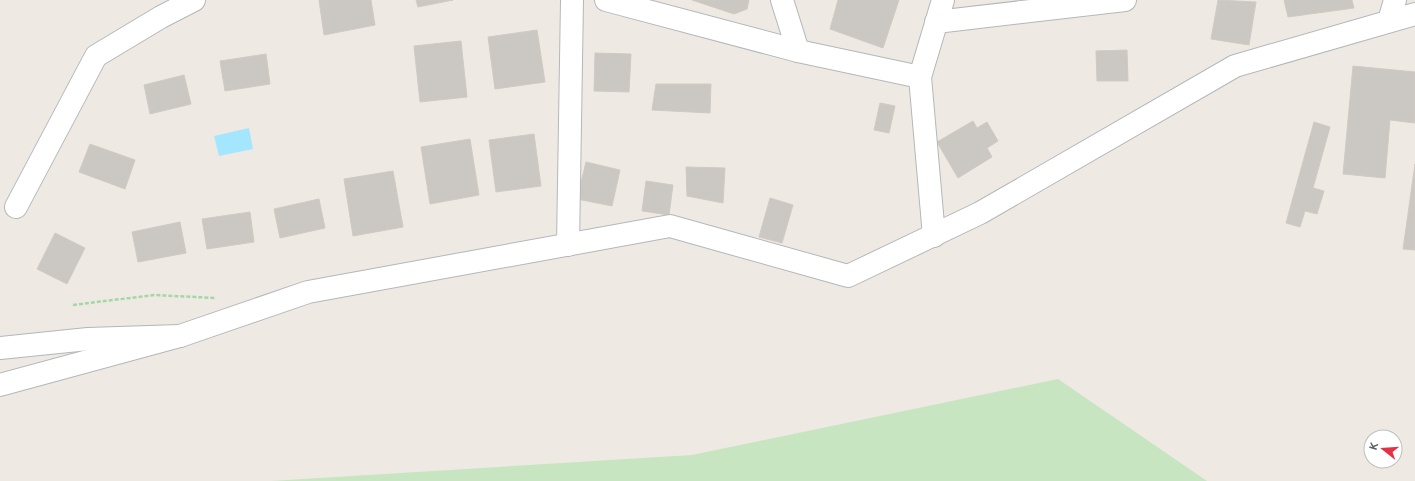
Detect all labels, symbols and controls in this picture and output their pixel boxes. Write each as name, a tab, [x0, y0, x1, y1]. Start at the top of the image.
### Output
north arrow	[1363, 429, 1403, 469]
text: K	[1367, 440, 1381, 452]

